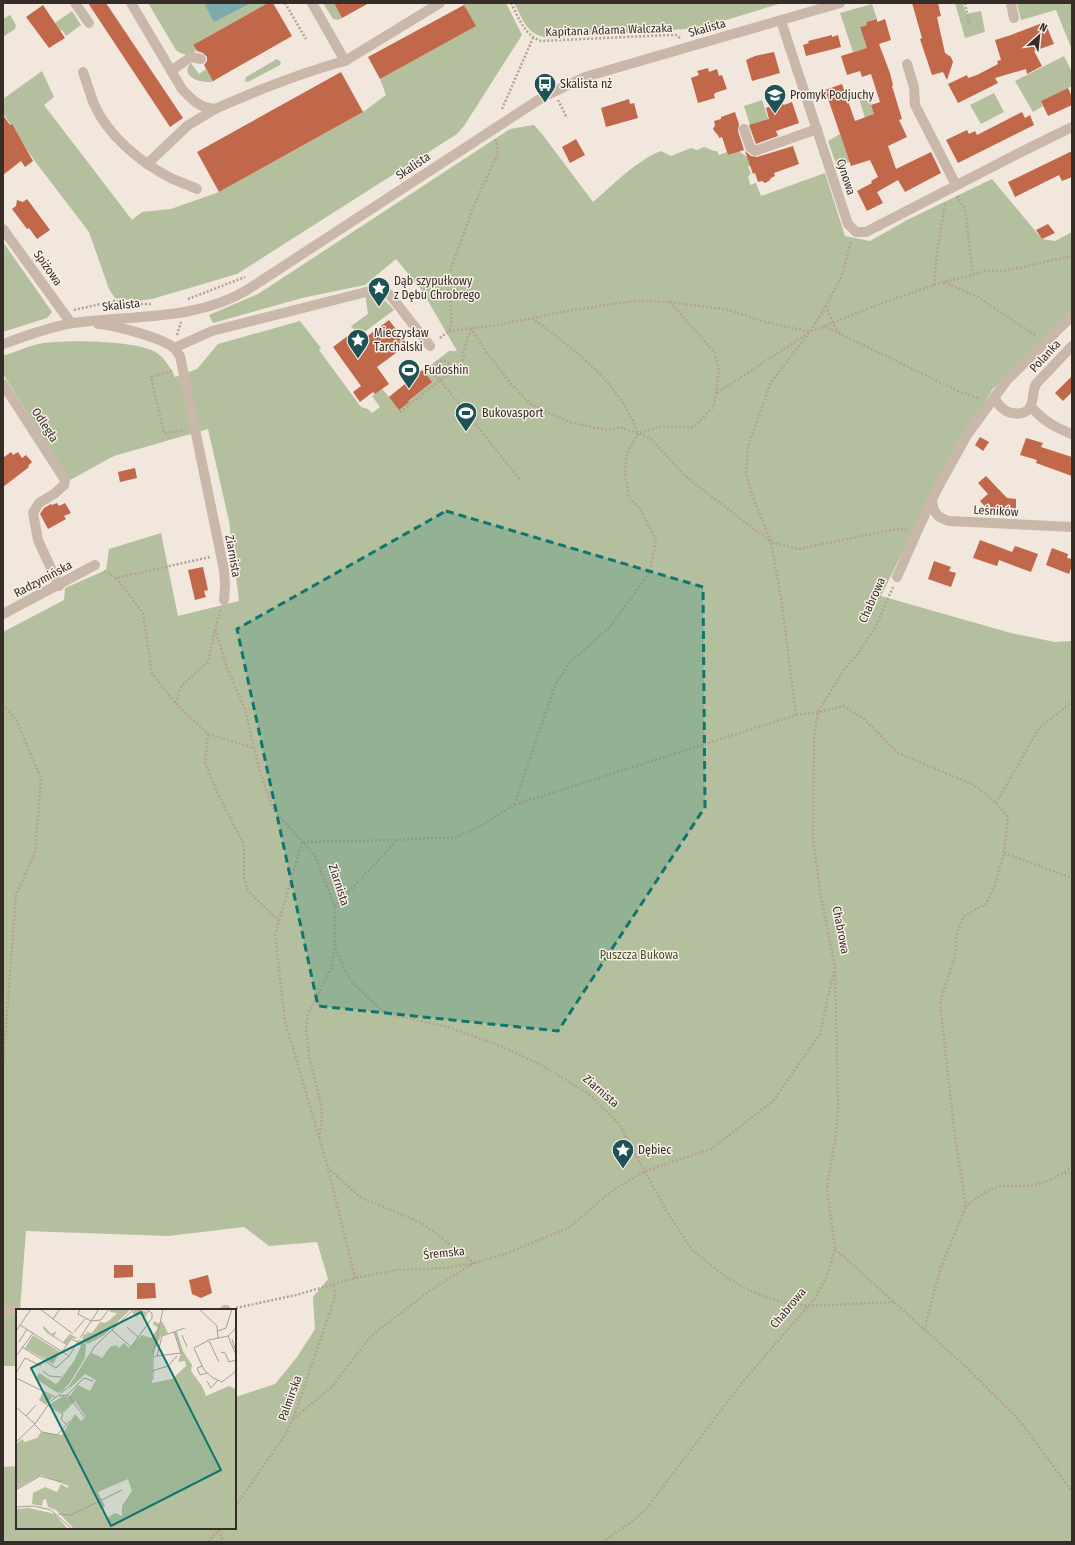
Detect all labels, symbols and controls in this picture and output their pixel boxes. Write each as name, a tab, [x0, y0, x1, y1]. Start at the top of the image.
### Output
street label: Skalista	[687, 16, 727, 40]
north arrow	[1019, 16, 1059, 56]
text: N	[1037, 20, 1049, 35]
street label: Kapitana Adama Walczaka	[545, 21, 673, 39]
bus stop icon: Skalista nż	[532, 71, 558, 104]
place label: Skalista nż	[560, 77, 612, 91]
school or university icon: Promyk Podjuchy	[762, 82, 788, 115]
place label: Promyk Podjuchy	[790, 88, 874, 102]
street label: Skalista	[393, 149, 433, 182]
street label: Cynowa	[834, 157, 858, 197]
street label: Spiżowa	[31, 248, 65, 288]
place label: Dąb szypułkowy z Dębu Chrobrego	[394, 274, 480, 302]
place icon: Dąb szypułkowy z Dębu Chrobrego	[366, 275, 392, 308]
street label: Skalista	[101, 296, 141, 314]
place label: Mieczysław Tarchalski	[374, 326, 429, 354]
place icon: Mieczysław Tarchalski	[345, 327, 371, 360]
street label: Polanka	[1027, 337, 1063, 375]
sports icon: Fudoshin	[396, 357, 422, 390]
place label: Fudoshin	[424, 363, 469, 377]
sports icon: Bukovasport	[453, 400, 479, 433]
street label: Odległa	[29, 405, 61, 445]
place label: Bukovasport	[482, 406, 544, 420]
street label: Leśników	[973, 503, 1019, 519]
street label: Ziarnista	[222, 534, 244, 578]
street label: Radzymińska	[12, 558, 75, 600]
street label: Chabrowa	[856, 575, 888, 625]
street label: Ziarnista	[326, 862, 352, 908]
street label: Chabrowa	[830, 905, 853, 955]
park label: Puszcza Bukowa	[600, 948, 678, 962]
street label: Ziarnista	[580, 1072, 622, 1110]
place icon: Dębiec	[610, 1137, 636, 1170]
place label: Dębiec	[638, 1143, 671, 1157]
street label: Śremska	[423, 1243, 465, 1262]
street label: Chabrowa	[767, 1285, 809, 1331]
inset map	[16, 1309, 236, 1529]
street label: Palmirska	[275, 1373, 305, 1423]

